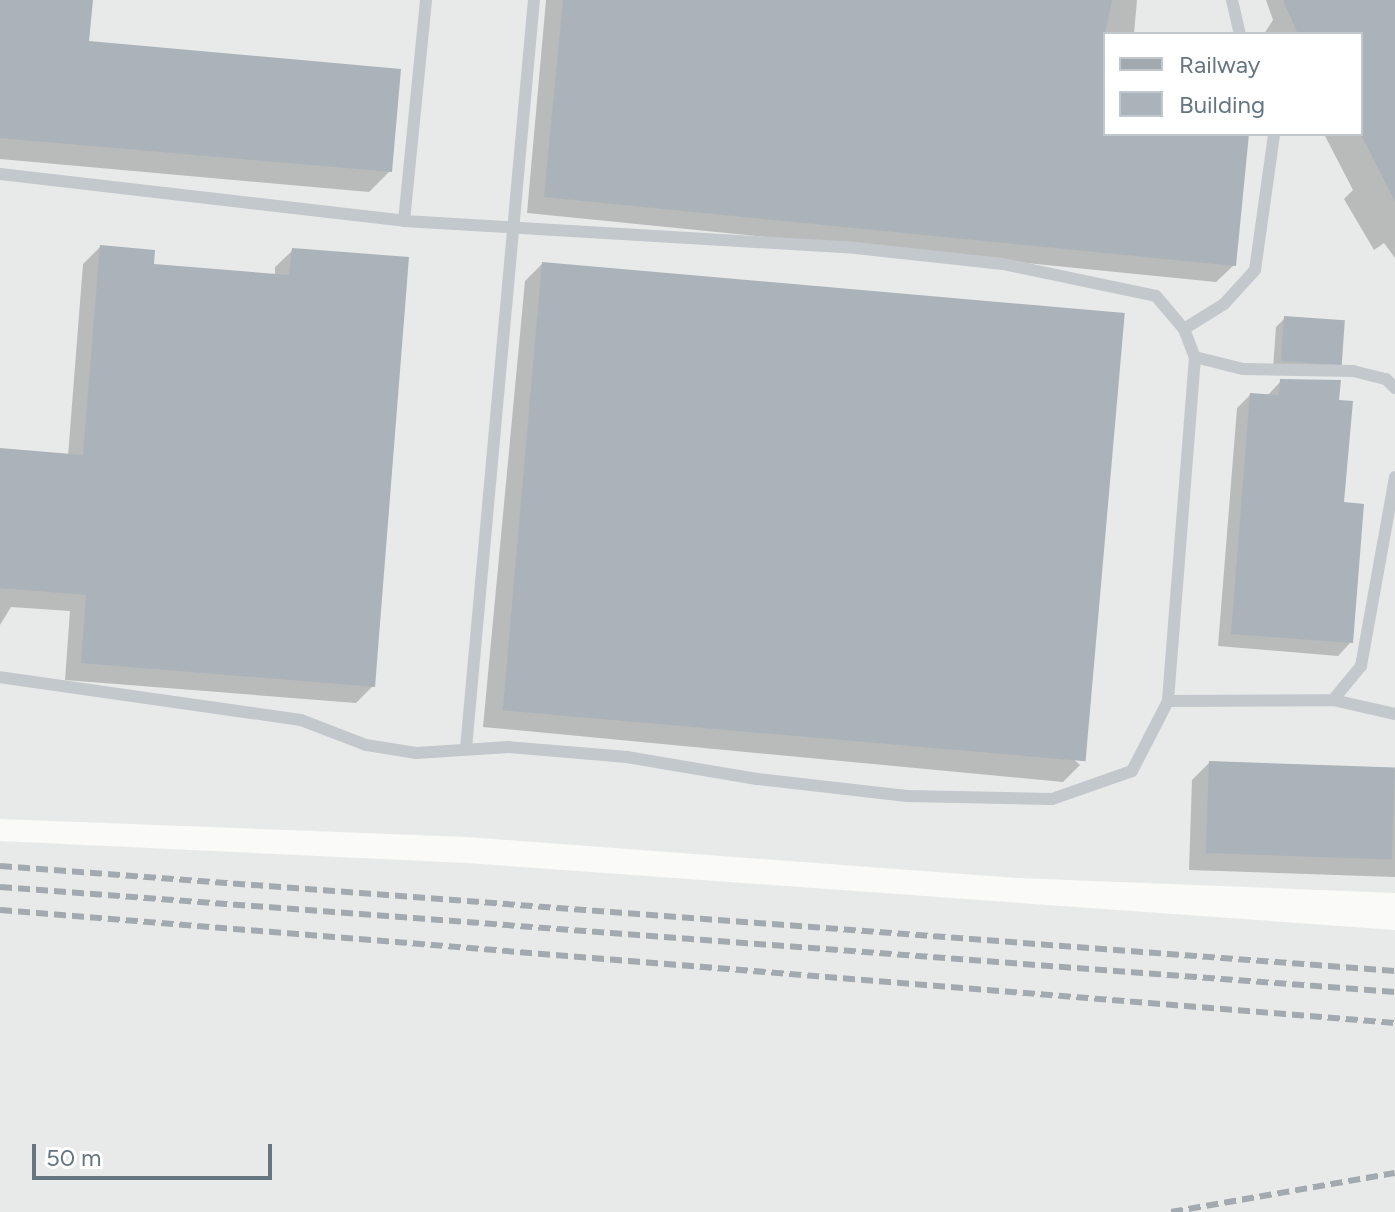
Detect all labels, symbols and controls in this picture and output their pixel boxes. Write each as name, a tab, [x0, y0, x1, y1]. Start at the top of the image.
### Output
legend	[1103, 32, 1363, 136]
text: Railway	[1179, 50, 1260, 79]
text: Building	[1179, 90, 1265, 119]
scale bar	[36, 1128, 276, 1178]
text: 50 m	[46, 1143, 102, 1172]

